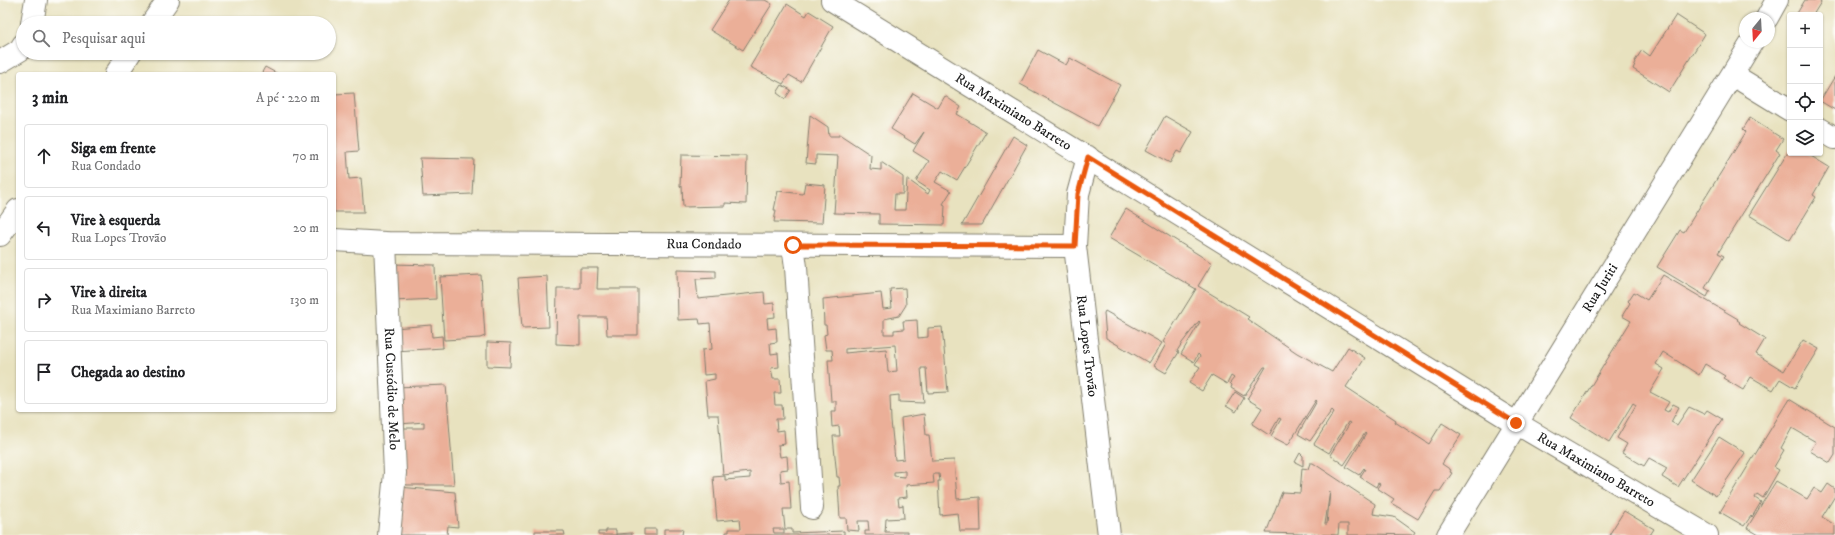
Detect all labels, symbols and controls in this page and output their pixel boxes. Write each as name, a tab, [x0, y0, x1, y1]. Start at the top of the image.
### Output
north arrow	[1739, 12, 1775, 48]
map controls	[1787, 12, 1823, 156]
button: +	[1787, 12, 1823, 48]
search box	[16, 16, 336, 60]
icon: search	[30, 27, 52, 49]
text: Pesquisar aqui	[62, 29, 145, 48]
button: −	[1787, 48, 1823, 84]
street label: Rua Maximiano Barreto	[952, 69, 1075, 155]
button: locate	[1787, 84, 1823, 120]
text: 3 min	[32, 87, 68, 109]
text: A pé · 220 m	[256, 90, 320, 106]
button: layers	[1787, 120, 1823, 156]
text: Siga em frente	[71, 139, 156, 158]
icon: ahead	[33, 145, 55, 167]
text: 70 m	[293, 148, 319, 164]
text: Rua Condado	[71, 158, 141, 174]
text: Vire à esquerda	[71, 211, 160, 230]
icon: left	[33, 217, 55, 239]
text: 20 m	[293, 220, 319, 236]
text: Rua Lopes Trovão	[71, 230, 166, 246]
street label: Rua Condado	[666, 235, 742, 254]
route start	[784, 236, 802, 254]
street label: Rua Juriti	[1578, 260, 1622, 316]
text: Vire à direita	[71, 283, 147, 302]
icon: right	[33, 289, 55, 311]
text: 130 m	[290, 292, 319, 308]
street label: Rua Lopes Trovão	[1072, 294, 1102, 398]
text: Rua Maximiano Barreto	[71, 302, 195, 318]
street label: Rua Custódio de Melo	[380, 327, 403, 451]
icon: arrive	[33, 361, 55, 383]
text: Chegada ao destino	[71, 363, 185, 382]
route end	[1507, 414, 1525, 432]
street label: Rua Maximiano Barreto	[1534, 428, 1658, 512]

